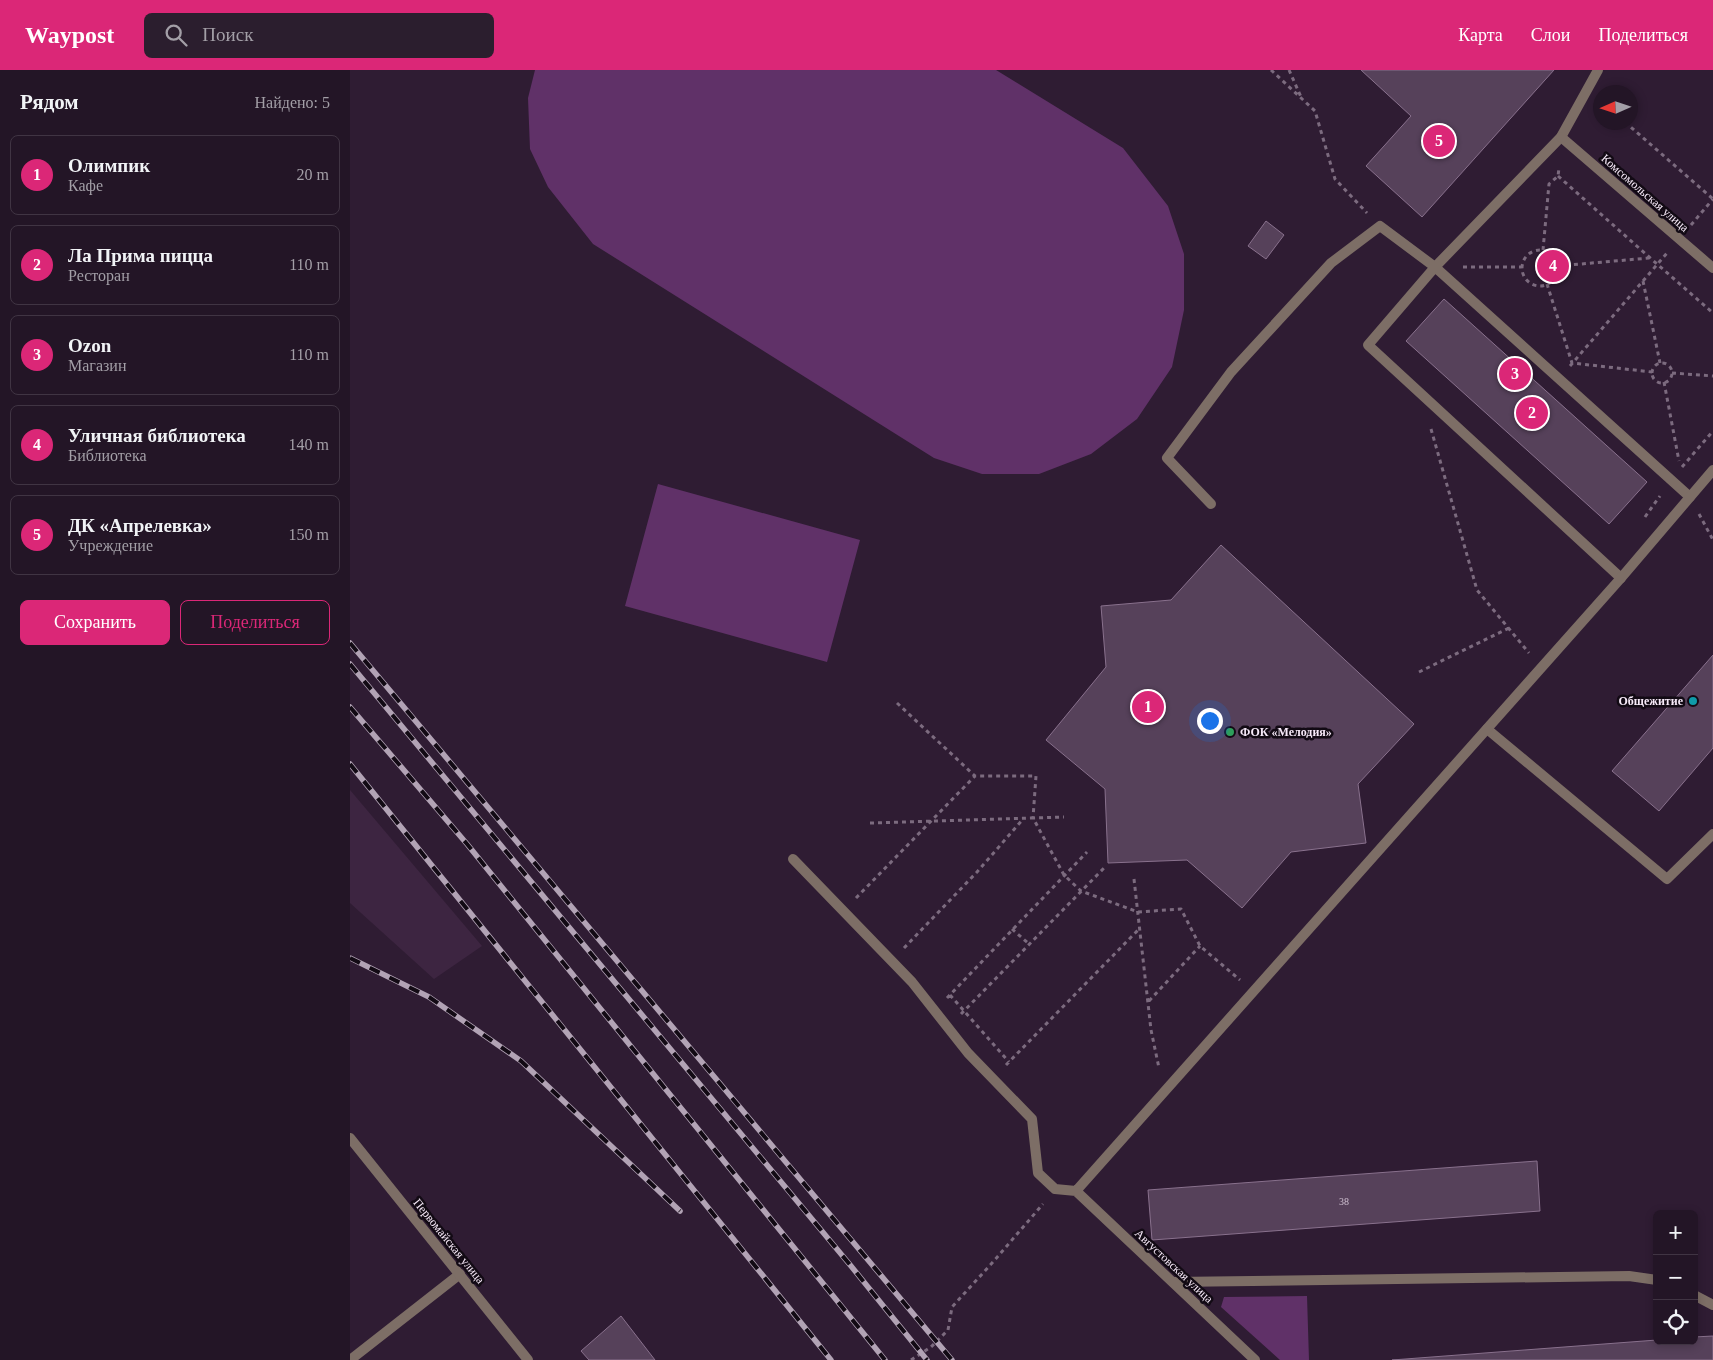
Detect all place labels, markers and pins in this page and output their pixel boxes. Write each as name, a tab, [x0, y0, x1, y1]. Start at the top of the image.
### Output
pin: 5	[1423, 122, 1455, 160]
pin: 4	[1537, 247, 1569, 285]
pin: 3	[1499, 355, 1531, 393]
pin: 2	[1516, 394, 1548, 432]
pin: 1	[1132, 688, 1164, 726]
place label: Общежитие	[1618, 694, 1684, 708]
marker: Общежитие	[1687, 695, 1699, 707]
place label: ФОК «Мелодия»	[1240, 725, 1332, 739]
marker: ФОК «Мелодия»	[1224, 726, 1236, 738]

